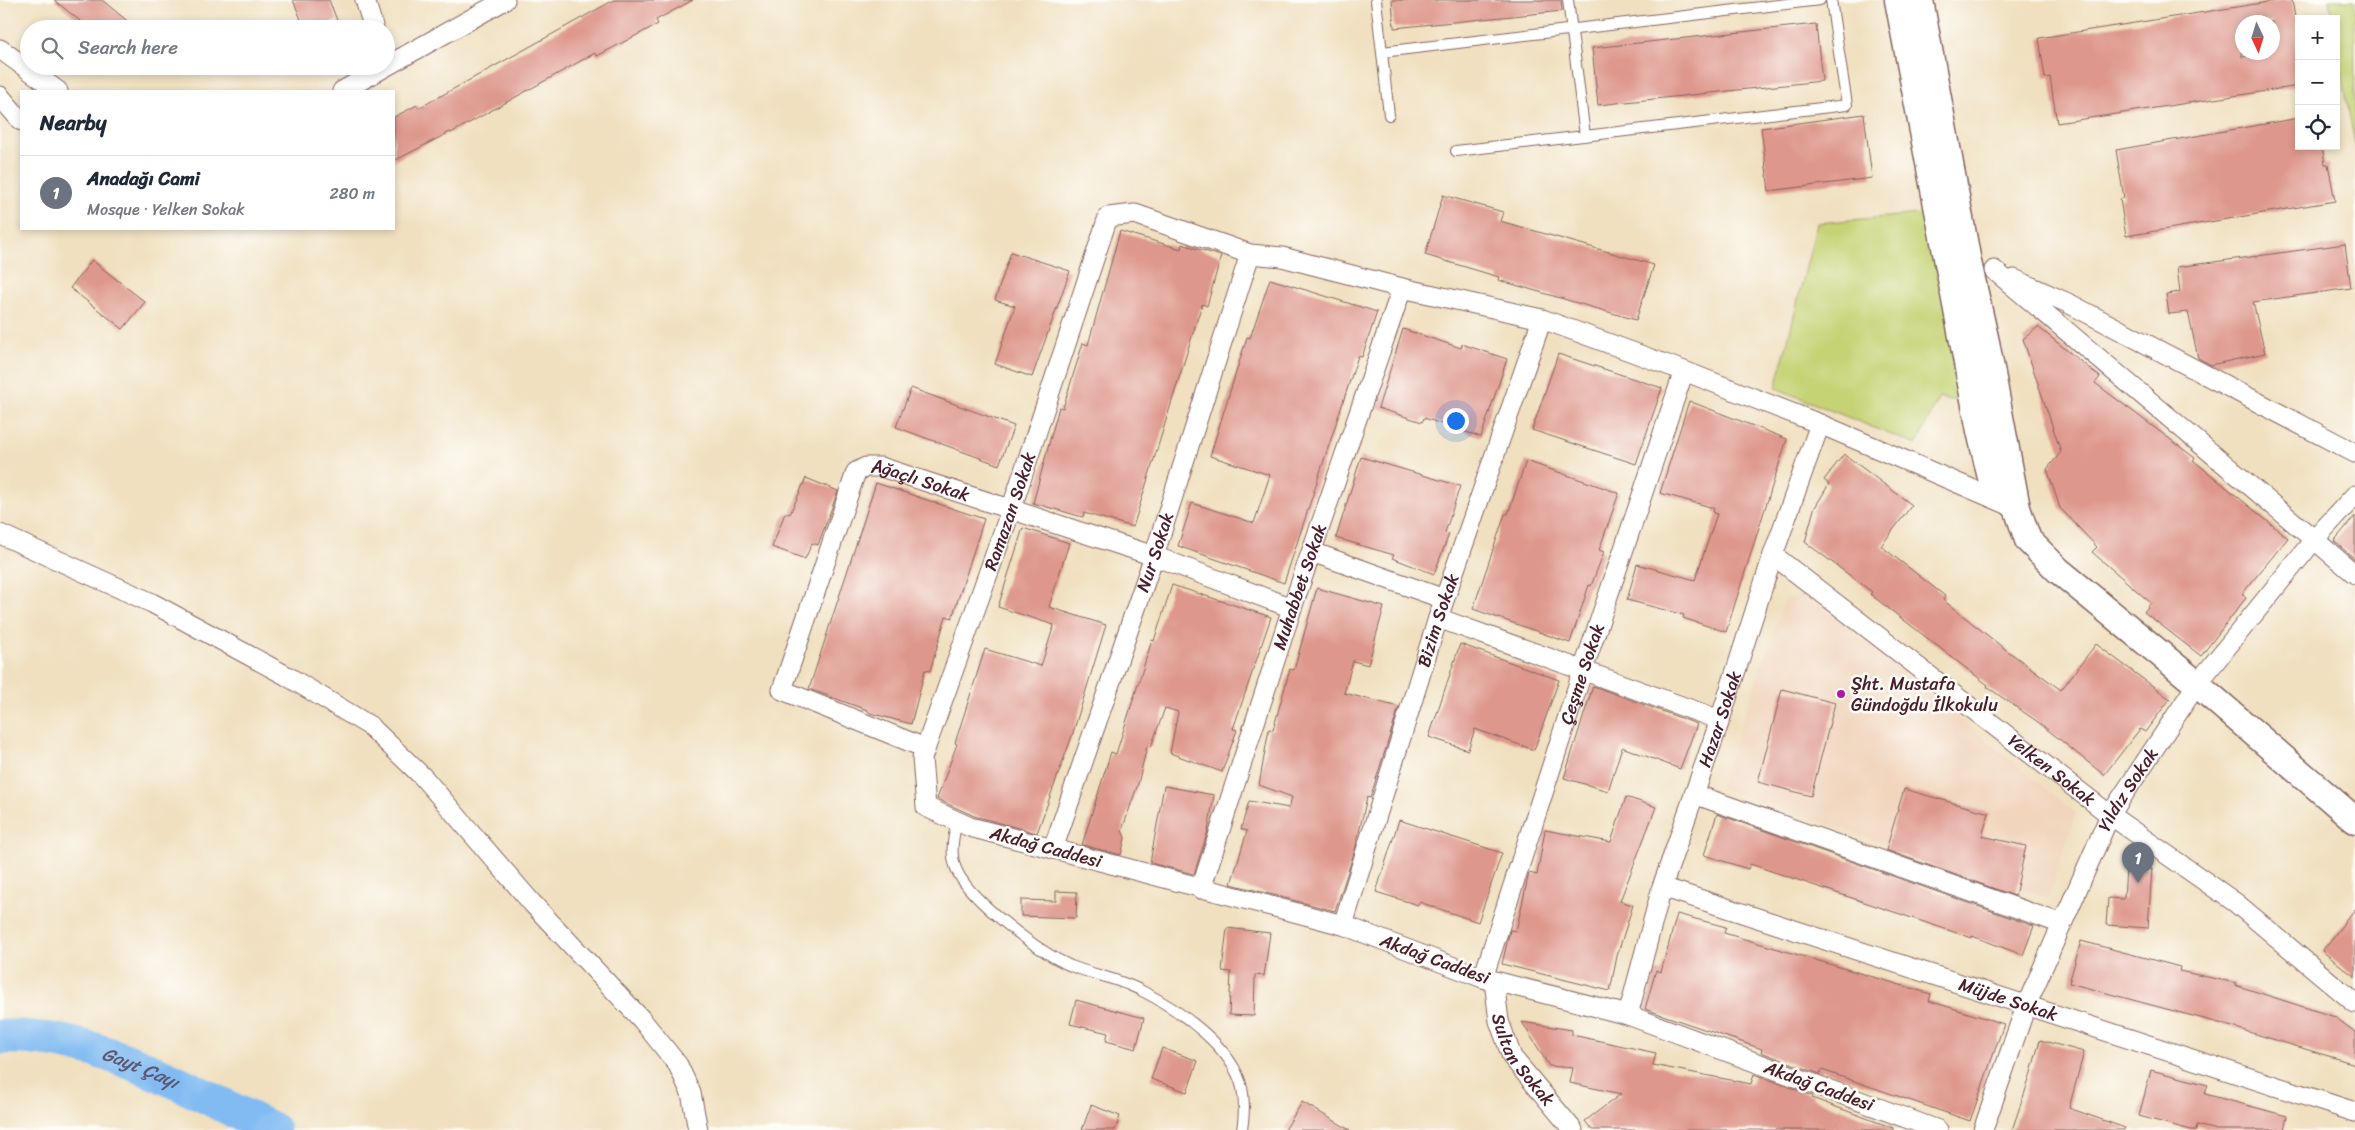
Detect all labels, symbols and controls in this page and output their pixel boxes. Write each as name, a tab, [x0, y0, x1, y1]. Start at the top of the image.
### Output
north arrow	[2235, 15, 2280, 60]
map controls	[2295, 15, 2340, 150]
button: +	[2295, 15, 2340, 60]
search box	[20, 20, 395, 75]
text: Search here	[78, 31, 178, 64]
icon: search	[38, 34, 66, 62]
button: −	[2295, 60, 2340, 105]
text: Nearby	[40, 104, 106, 142]
button: locate	[2295, 105, 2340, 150]
text: Anadağı Cami	[87, 162, 200, 195]
text: 1	[53, 179, 59, 208]
text: 280 m	[330, 179, 375, 208]
text: Mosque · Yelken Sokak	[87, 195, 245, 224]
your location	[1443, 408, 1469, 434]
street label: Ramazan Sokak	[975, 447, 1045, 575]
street label: Ağaçlı Sokak	[870, 451, 974, 511]
street label: Nur Sokak	[1127, 508, 1183, 597]
street label: Muhabbet Sokak	[1263, 519, 1336, 654]
street label: Bizim Sokak	[1408, 569, 1468, 671]
street label: Çeşme Sokak	[1550, 619, 1614, 729]
street label: Hazar Sokak	[1689, 666, 1751, 772]
place label: Şht. Mustafa Gündoğdu İlkokulu	[1851, 668, 1998, 721]
marker: Şht. Mustafa Gündoğdu İlkokulu	[1835, 688, 1847, 700]
street label: Yelken Sokak	[2001, 726, 2103, 815]
street label: Yıldız Sokak	[2089, 741, 2167, 837]
street label: Akdağ Caddesi	[985, 816, 1107, 878]
pin: 1	[2122, 842, 2154, 883]
street label: Akdağ Caddesi	[1375, 924, 1495, 994]
street label: Müjde Sokak	[1955, 968, 2062, 1031]
street label: Sultan Sokak	[1482, 1012, 1563, 1114]
water label: Gayt Çayı	[97, 1037, 186, 1099]
street label: Akdağ Caddesi	[1759, 1051, 1879, 1121]

